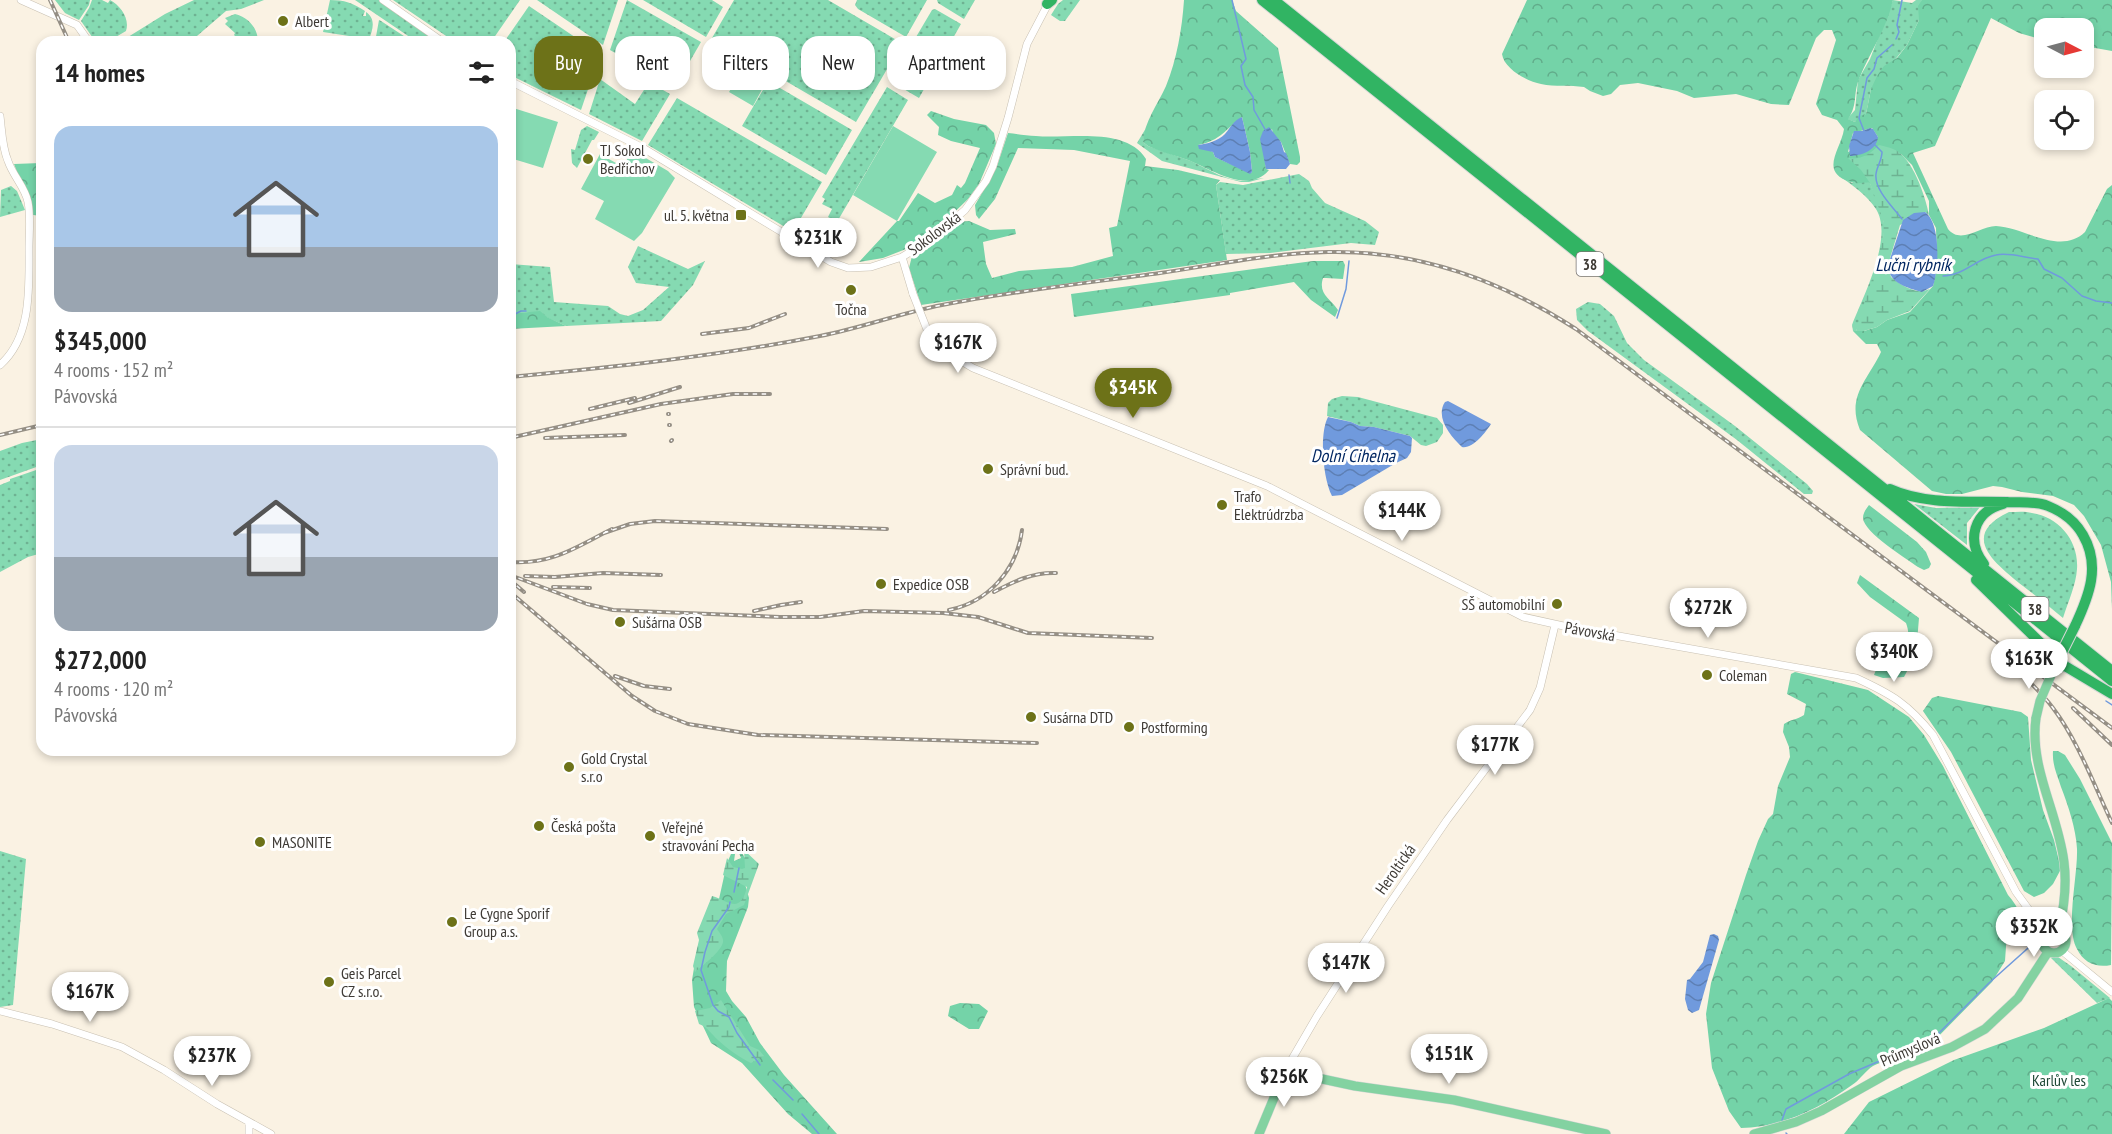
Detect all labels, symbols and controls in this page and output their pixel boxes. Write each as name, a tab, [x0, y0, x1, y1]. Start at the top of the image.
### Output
place label: Albert	[295, 11, 330, 31]
marker: Albert	[276, 14, 290, 28]
north arrow	[2034, 18, 2094, 78]
map controls	[2034, 18, 2094, 150]
chip: Buy	[534, 36, 603, 90]
chip: Rent	[615, 36, 690, 90]
chip: Filters	[702, 36, 789, 90]
chip: New	[801, 36, 875, 90]
chip: Apartment	[887, 36, 1006, 90]
text: 14 homes	[54, 56, 145, 89]
icon: filters	[465, 56, 498, 89]
button: locate	[2034, 90, 2094, 150]
place label: TJ Sokol Bedřichov	[600, 140, 655, 178]
marker: TJ Sokol Bedřichov	[581, 152, 595, 166]
icon: home	[222, 165, 330, 273]
place label: ul. 5. května	[664, 205, 729, 225]
street label: Sokolovská	[903, 207, 965, 259]
marker: ul. 5. května	[734, 208, 748, 222]
pin: $231K	[776, 218, 860, 269]
text: $231K	[794, 224, 842, 250]
road number: 38	[1576, 252, 1604, 276]
water label: Luční rybník	[1875, 253, 1953, 276]
marker: Točna	[844, 283, 858, 297]
place label: Točna	[835, 299, 867, 319]
pin: $167K	[916, 323, 1000, 374]
text: $345,000	[54, 324, 147, 357]
text: $167K	[934, 329, 982, 355]
text: 4 rooms · 152 m²	[54, 357, 173, 383]
pin: $345K	[1091, 368, 1175, 419]
text: $345K	[1109, 374, 1157, 400]
text: Pávovská	[54, 383, 118, 409]
water label: Dolní Cihelna	[1311, 444, 1396, 467]
place label: Správní bud.	[1000, 459, 1069, 479]
marker: Správní bud.	[981, 462, 995, 476]
icon: home	[222, 484, 330, 592]
place label: Trafo Elektrúdrzba	[1234, 486, 1304, 524]
pin: $144K	[1360, 491, 1444, 542]
text: $144K	[1378, 497, 1426, 523]
marker: Trafo Elektrúdrzba	[1215, 498, 1229, 512]
place label: Expedice OSB	[893, 574, 969, 594]
marker: Expedice OSB	[874, 577, 888, 591]
pin: $272K	[1666, 588, 1750, 639]
place label: SŠ automobilní	[1461, 594, 1546, 614]
text: $272K	[1684, 594, 1732, 620]
marker: SŠ automobilní	[1550, 597, 1564, 611]
road number: 38	[2022, 597, 2048, 621]
place label: Sušárna OSB	[632, 612, 702, 632]
marker: Sušárna OSB	[613, 615, 627, 629]
street label: Pávovská	[1563, 617, 1617, 645]
pin: $340K	[1852, 632, 1936, 683]
text: $340K	[1870, 638, 1918, 664]
pin: $163K	[1987, 639, 2071, 690]
text: $272,000	[54, 643, 147, 676]
text: $163K	[2005, 645, 2053, 671]
place label: Coleman	[1719, 665, 1767, 685]
marker: Coleman	[1700, 668, 1714, 682]
text: 4 rooms · 120 m²	[54, 676, 173, 702]
text: Pávovská	[54, 702, 118, 728]
place label: Susárna DTD	[1043, 707, 1113, 727]
marker: Susárna DTD	[1024, 710, 1038, 724]
place label: Postforming	[1141, 717, 1208, 737]
marker: Postforming	[1122, 720, 1136, 734]
pin: $177K	[1453, 725, 1537, 776]
text: $177K	[1471, 731, 1519, 757]
place label: Gold Crystal s.r.o	[581, 748, 648, 786]
marker: Gold Crystal s.r.o	[562, 760, 576, 774]
place label: Česká pošta	[551, 816, 616, 836]
place label: Veřejné stravování Pecha	[661, 817, 754, 855]
marker: Česká pošta	[532, 819, 546, 833]
marker: Veřejné stravování Pecha	[643, 829, 657, 843]
place label: MASONITE	[272, 832, 332, 852]
marker: MASONITE	[253, 835, 267, 849]
street label: Heroltická	[1371, 840, 1419, 898]
place label: Le Cygne Sporif Group a.s.	[464, 903, 550, 941]
pin: $352K	[1992, 907, 2076, 958]
text: $352K	[2010, 913, 2058, 939]
marker: Le Cygne Sporif Group a.s.	[445, 915, 459, 929]
pin: $147K	[1304, 943, 1388, 994]
text: $147K	[1322, 949, 1370, 975]
place label: Geis Parcel CZ s.r.o.	[341, 963, 401, 1001]
pin: $167K	[48, 972, 132, 1023]
marker: Geis Parcel CZ s.r.o.	[322, 975, 336, 989]
text: $167K	[66, 978, 114, 1004]
street label: Průmyslová	[1877, 1027, 1943, 1071]
pin: $151K	[1407, 1034, 1491, 1085]
pin: $237K	[170, 1036, 254, 1087]
text: $151K	[1425, 1040, 1473, 1066]
text: $237K	[188, 1042, 236, 1068]
pin: $256K	[1242, 1057, 1326, 1108]
text: $256K	[1260, 1063, 1308, 1089]
park label: Karlův les	[2032, 1070, 2086, 1090]

